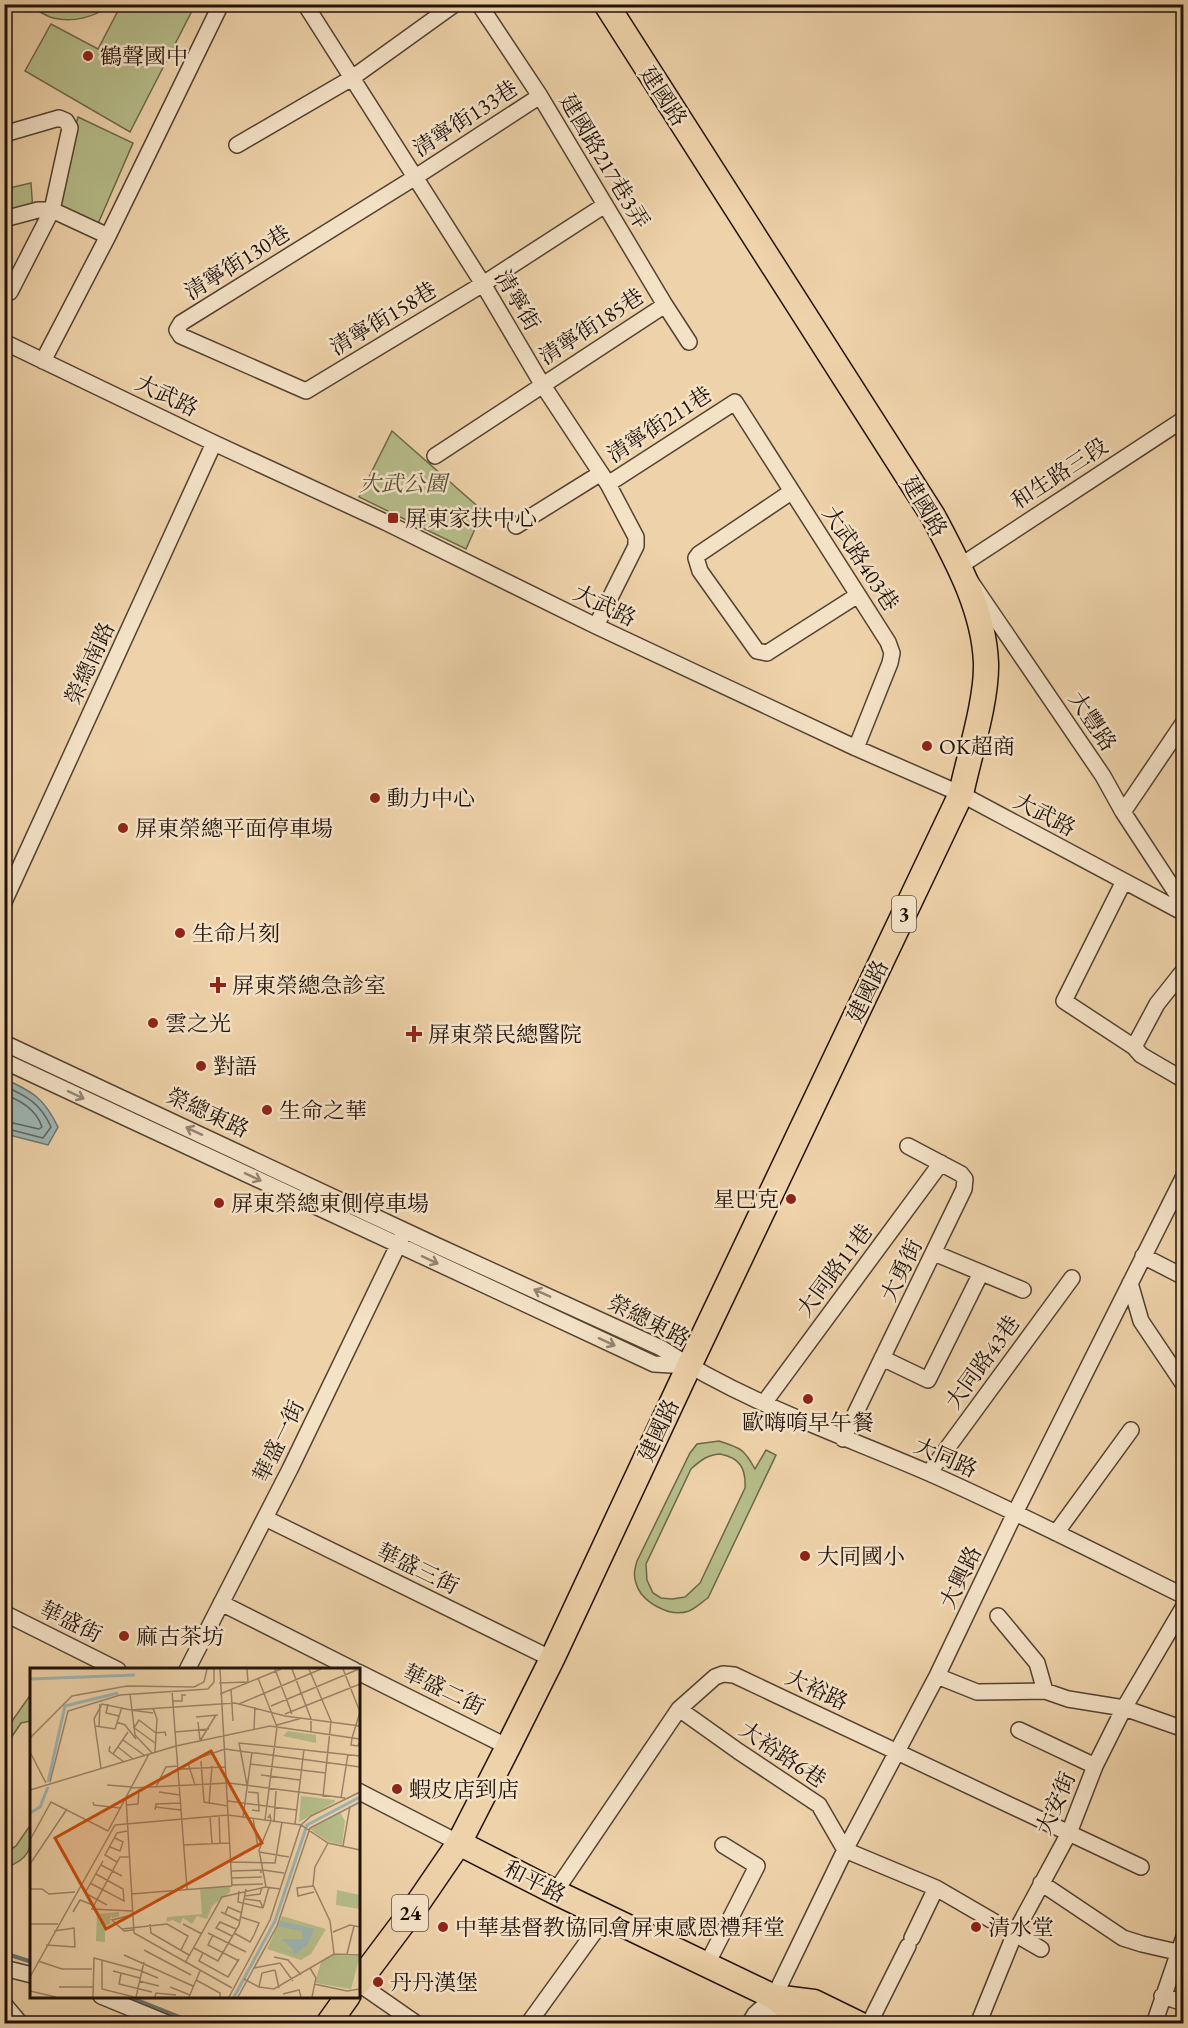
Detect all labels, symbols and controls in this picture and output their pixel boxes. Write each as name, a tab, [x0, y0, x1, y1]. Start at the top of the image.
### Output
place label: 鶴聲國中	[100, 42, 188, 71]
marker: 鶴聲國中	[81, 49, 95, 63]
street label: 建國路	[633, 61, 694, 132]
street label: 清寧街133巷	[407, 74, 523, 163]
street label: 建國路217巷3弄	[553, 89, 656, 234]
street label: 清寧街130巷	[179, 218, 296, 306]
street label: 清寧街	[488, 264, 547, 336]
street label: 清寧街158巷	[324, 275, 442, 362]
street label: 清寧街185巷	[533, 282, 649, 371]
street label: 大武路	[131, 368, 203, 423]
street label: 清寧街211巷	[601, 380, 717, 469]
street label: 和生路三段	[1005, 431, 1113, 516]
park label: 大武公園	[359, 469, 450, 498]
street label: 建國路	[895, 470, 954, 542]
street label: 大武路403巷	[816, 500, 905, 616]
place label: 屏東家扶中心	[405, 504, 537, 533]
marker: 屏東家扶中心	[386, 511, 400, 525]
street label: 大武路	[569, 578, 641, 633]
street label: 榮總南路	[58, 617, 121, 709]
street label: 大豐路	[1062, 686, 1123, 757]
place label: OK超商	[939, 732, 1015, 761]
marker: OK超商	[920, 739, 934, 753]
place label: 動力中心	[387, 784, 475, 813]
street label: 大武路	[1009, 786, 1081, 843]
marker: 動力中心	[368, 791, 382, 805]
place label: 屏東榮總平面停車場	[135, 814, 333, 843]
marker: 屏東榮總平面停車場	[116, 821, 130, 835]
road number: 3	[892, 896, 916, 932]
place label: 生命片刻	[192, 919, 280, 948]
marker: 生命片刻	[173, 926, 187, 940]
street label: 建國路	[840, 955, 895, 1027]
place label: 屏東榮總急診室	[232, 971, 386, 1000]
marker: 屏東榮總急診室	[209, 976, 227, 994]
place label: 雲之光	[165, 1009, 231, 1038]
marker: 雲之光	[146, 1016, 160, 1030]
place label: 屏東榮民總醫院	[428, 1020, 582, 1049]
marker: 屏東榮民總醫院	[405, 1025, 423, 1043]
place label: 對語	[213, 1052, 257, 1081]
marker: 對語	[194, 1059, 208, 1073]
street label: 榮總東路	[162, 1081, 254, 1144]
one-way arrow	[67, 1089, 85, 1101]
place label: 生命之華	[279, 1096, 367, 1125]
marker: 生命之華	[260, 1103, 274, 1117]
one-way arrow	[186, 1124, 204, 1136]
one-way arrow	[244, 1172, 262, 1184]
place label: 星巴克	[713, 1185, 779, 1214]
place label: 屏東榮總東側停車場	[231, 1189, 429, 1218]
marker: 星巴克	[784, 1192, 798, 1206]
marker: 屏東榮總東側停車場	[212, 1196, 226, 1210]
street label: 大同路11巷	[790, 1218, 879, 1323]
street label: 大勇街	[874, 1234, 929, 1306]
one-way arrow	[420, 1255, 438, 1266]
one-way arrow	[534, 1287, 552, 1299]
street label: 榮總東路	[603, 1288, 695, 1353]
street label: 大同路43巷	[939, 1310, 1026, 1415]
one-way arrow	[597, 1337, 615, 1349]
marker: 歐嗨唷早午餐	[801, 1392, 815, 1406]
street label: 建國路	[631, 1394, 686, 1466]
street label: 華盛一街	[246, 1395, 311, 1487]
place label: 歐嗨唷早午餐	[742, 1408, 874, 1437]
street label: 大同路	[910, 1431, 982, 1484]
street label: 華盛三街	[372, 1536, 464, 1601]
street label: 大興路	[933, 1541, 988, 1613]
place label: 大同國小	[817, 1542, 905, 1571]
marker: 大同國小	[798, 1549, 812, 1563]
street label: 華盛街	[35, 1594, 107, 1649]
place label: 麻古茶坊	[136, 1622, 224, 1651]
marker: 麻古茶坊	[117, 1629, 131, 1643]
street label: 華盛二街	[398, 1657, 490, 1722]
street label: 大裕路	[781, 1662, 853, 1717]
inset map	[30, 1668, 360, 1998]
street label: 大裕路6巷	[734, 1715, 832, 1794]
street label: 大安街	[1029, 1767, 1082, 1839]
place label: 蝦皮店到店	[409, 1775, 519, 1804]
marker: 蝦皮店到店	[390, 1782, 404, 1796]
street label: 和平路	[499, 1854, 571, 1909]
road number: 24	[392, 1895, 428, 1931]
place label: 中華基督教協同會屏東感恩禮拜堂	[455, 1913, 785, 1942]
place label: 清水堂	[988, 1913, 1054, 1942]
marker: 中華基督教協同會屏東感恩禮拜堂	[436, 1920, 450, 1934]
marker: 清水堂	[969, 1920, 983, 1934]
place label: 丹丹漢堡	[390, 1968, 478, 1997]
marker: 丹丹漢堡	[371, 1975, 385, 1989]

